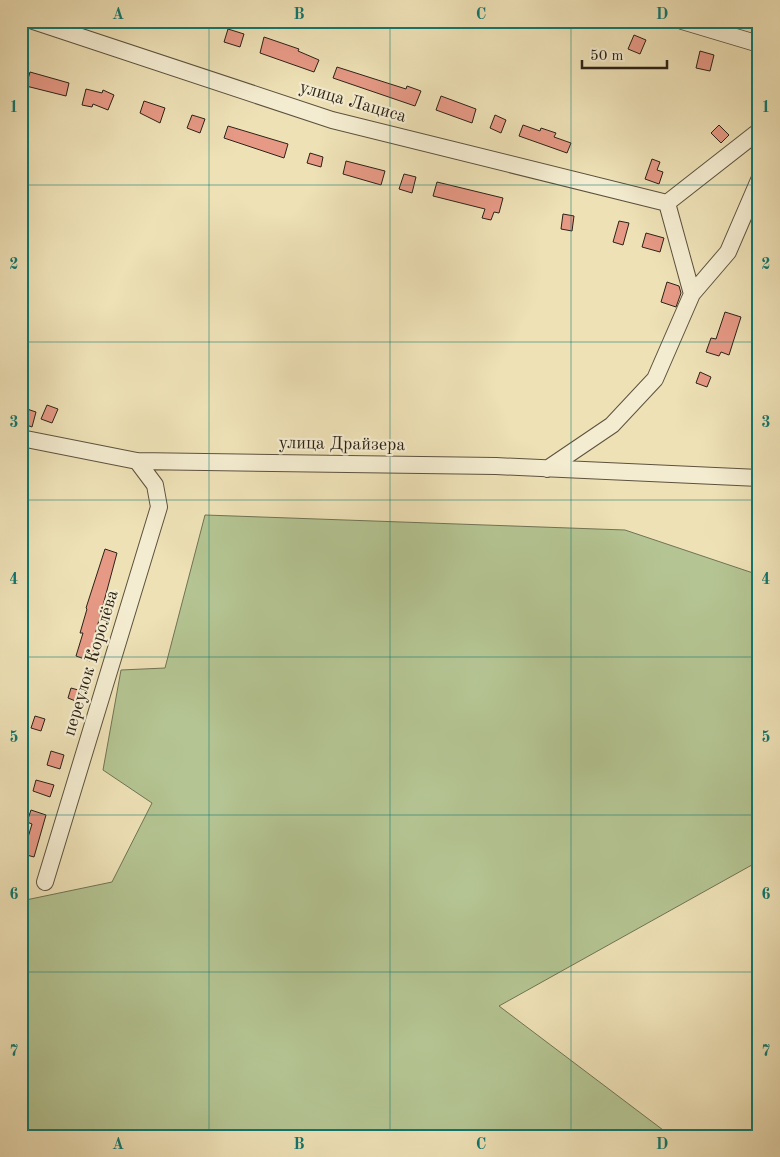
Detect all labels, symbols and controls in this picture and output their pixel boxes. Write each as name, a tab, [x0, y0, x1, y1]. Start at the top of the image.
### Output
text: A	[112, 7, 124, 23]
text: B	[293, 7, 305, 23]
text: C	[476, 7, 486, 23]
text: D	[656, 7, 668, 23]
scale bar	[582, 38, 668, 70]
text: 50 m	[590, 49, 624, 64]
street label: улица Лациса	[298, 78, 409, 126]
text: 1	[9, 100, 19, 116]
text: 1	[761, 100, 771, 116]
text: 2	[9, 257, 19, 273]
text: 2	[761, 257, 771, 273]
text: 3	[9, 415, 19, 431]
text: 3	[761, 415, 771, 431]
street label: улица Драйзера	[279, 434, 406, 454]
text: 4	[9, 572, 19, 588]
text: 4	[761, 572, 771, 588]
street label: переулок Королёва	[60, 588, 122, 738]
text: 5	[9, 730, 19, 746]
text: 5	[761, 730, 771, 746]
text: 6	[9, 887, 19, 903]
text: 6	[761, 887, 771, 903]
text: 7	[9, 1044, 19, 1060]
text: 7	[761, 1044, 771, 1060]
text: A	[112, 1137, 124, 1153]
text: B	[293, 1137, 305, 1153]
text: C	[476, 1137, 486, 1153]
text: D	[656, 1137, 668, 1153]

